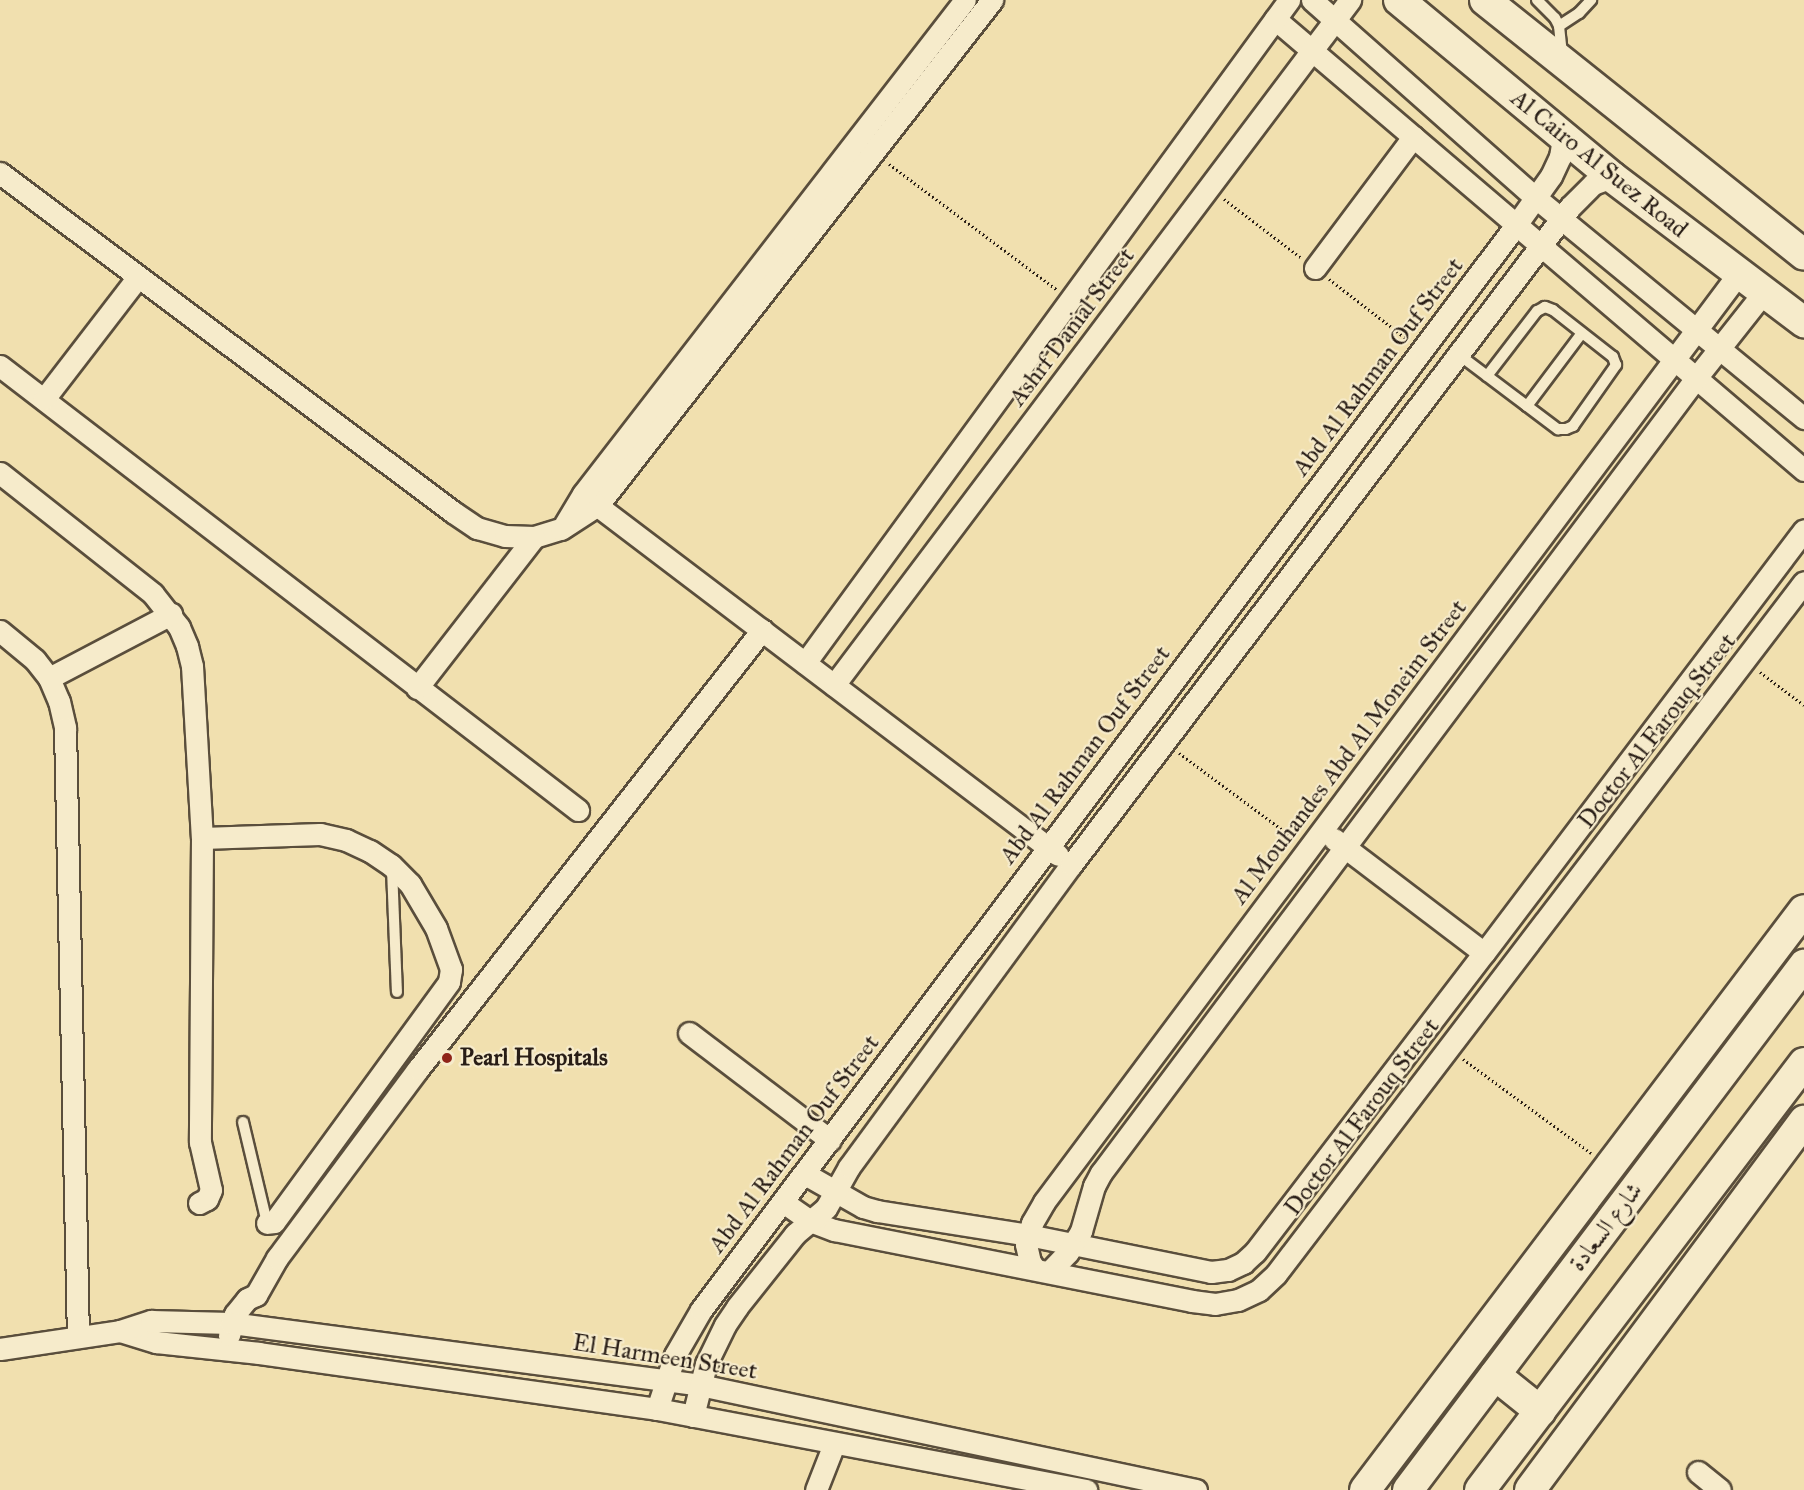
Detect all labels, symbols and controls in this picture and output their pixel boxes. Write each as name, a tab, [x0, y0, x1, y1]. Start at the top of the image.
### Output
street label: Al Cairo Al Suez Road	[1505, 84, 1693, 244]
street label: Ashrf Danial Street	[1003, 242, 1141, 412]
street label: Abd Al Rahman Ouf Street	[1287, 252, 1469, 482]
street label: Al Mouhandes Abd Al Moneim Street	[1225, 594, 1473, 910]
street label: Doctor Al Farouq Street	[1572, 628, 1742, 834]
street label: Abd Al Rahman Ouf Street	[994, 640, 1176, 870]
street label: Doctor Al Farouq Street	[1278, 1013, 1446, 1221]
street label: Abd Al Rahman Ouf Street	[703, 1029, 885, 1259]
place label: Pearl Hospitals	[460, 1044, 608, 1072]
marker: Pearl Hospitals	[438, 1049, 456, 1067]
street label: شارع السعادة	[1563, 1177, 1649, 1277]
street label: El Harmeen Street	[571, 1328, 759, 1386]

